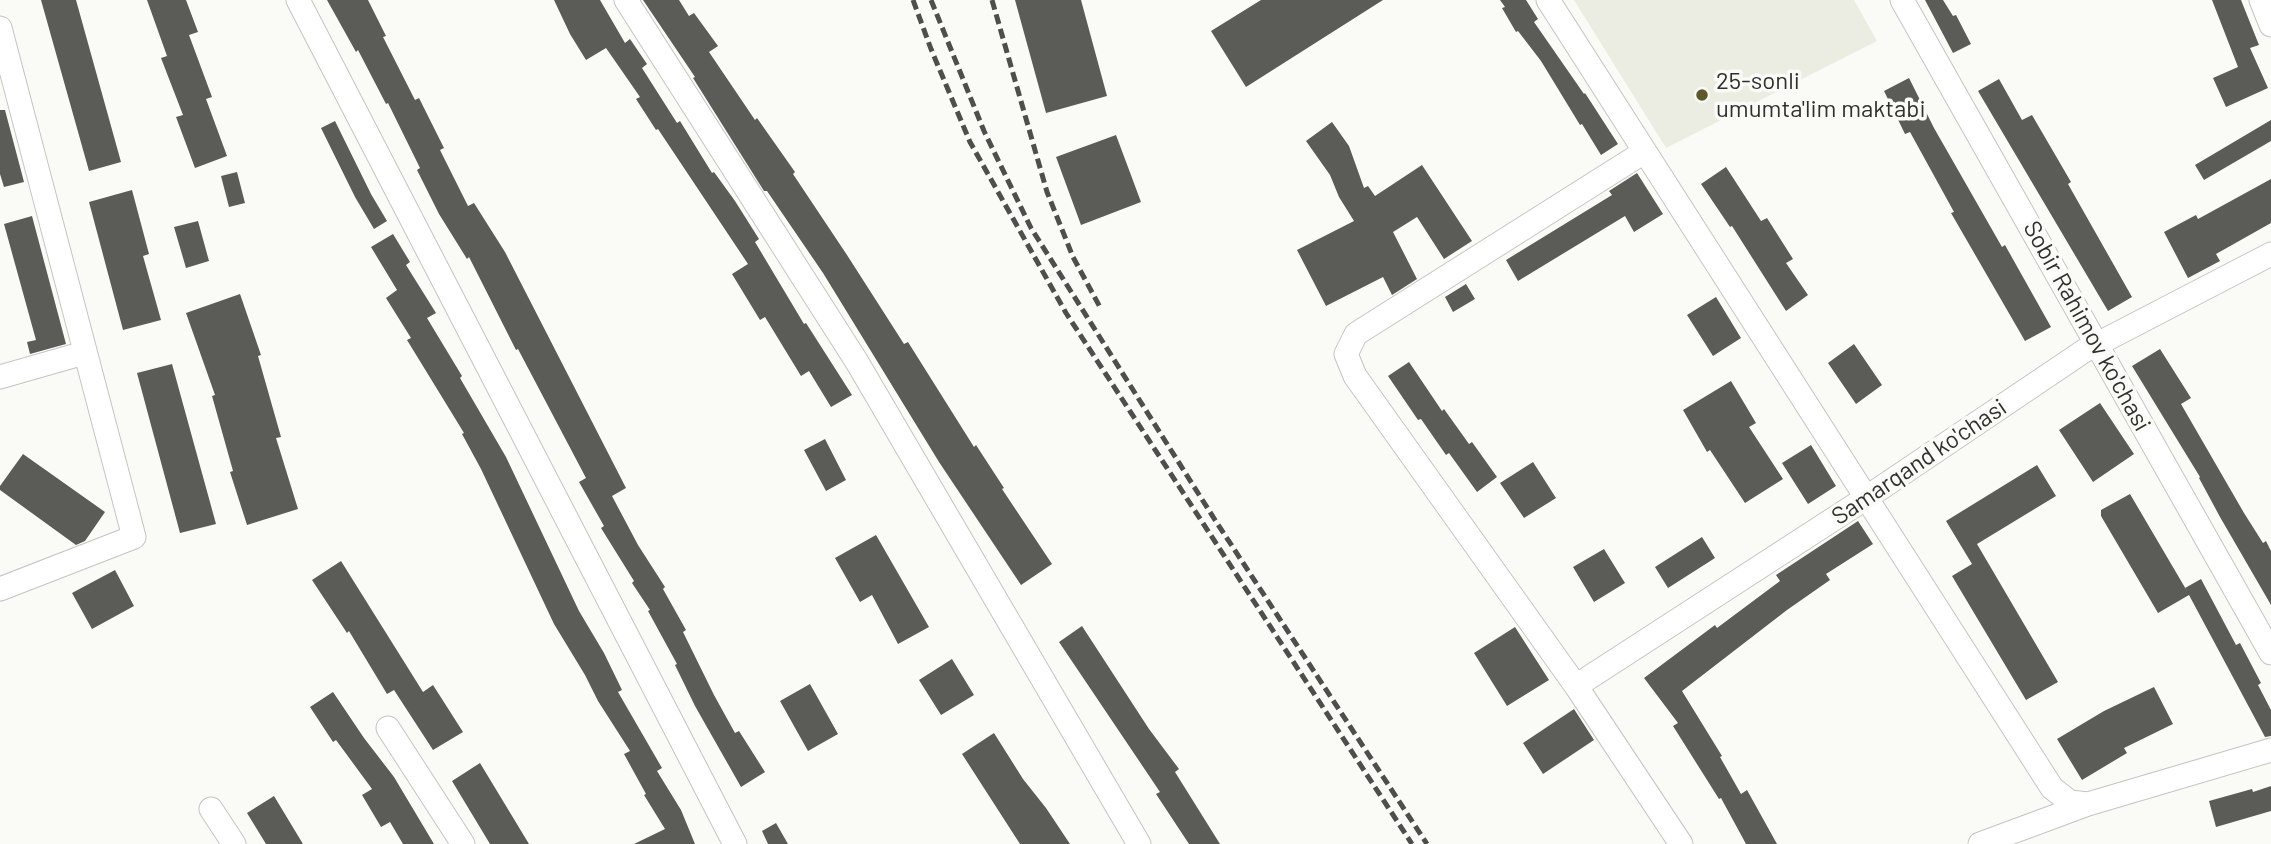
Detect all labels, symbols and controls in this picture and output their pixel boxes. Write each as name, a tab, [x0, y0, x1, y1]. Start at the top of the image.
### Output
place label: 25-sonli umumta'lim maktabi	[1716, 67, 1926, 123]
marker: 25-sonli umumta'lim maktabi	[1694, 87, 1710, 103]
street label: Sobir Rahimov ko'chasi	[2017, 216, 2157, 436]
street label: Samarqand ko'chasi	[1826, 393, 2012, 531]

